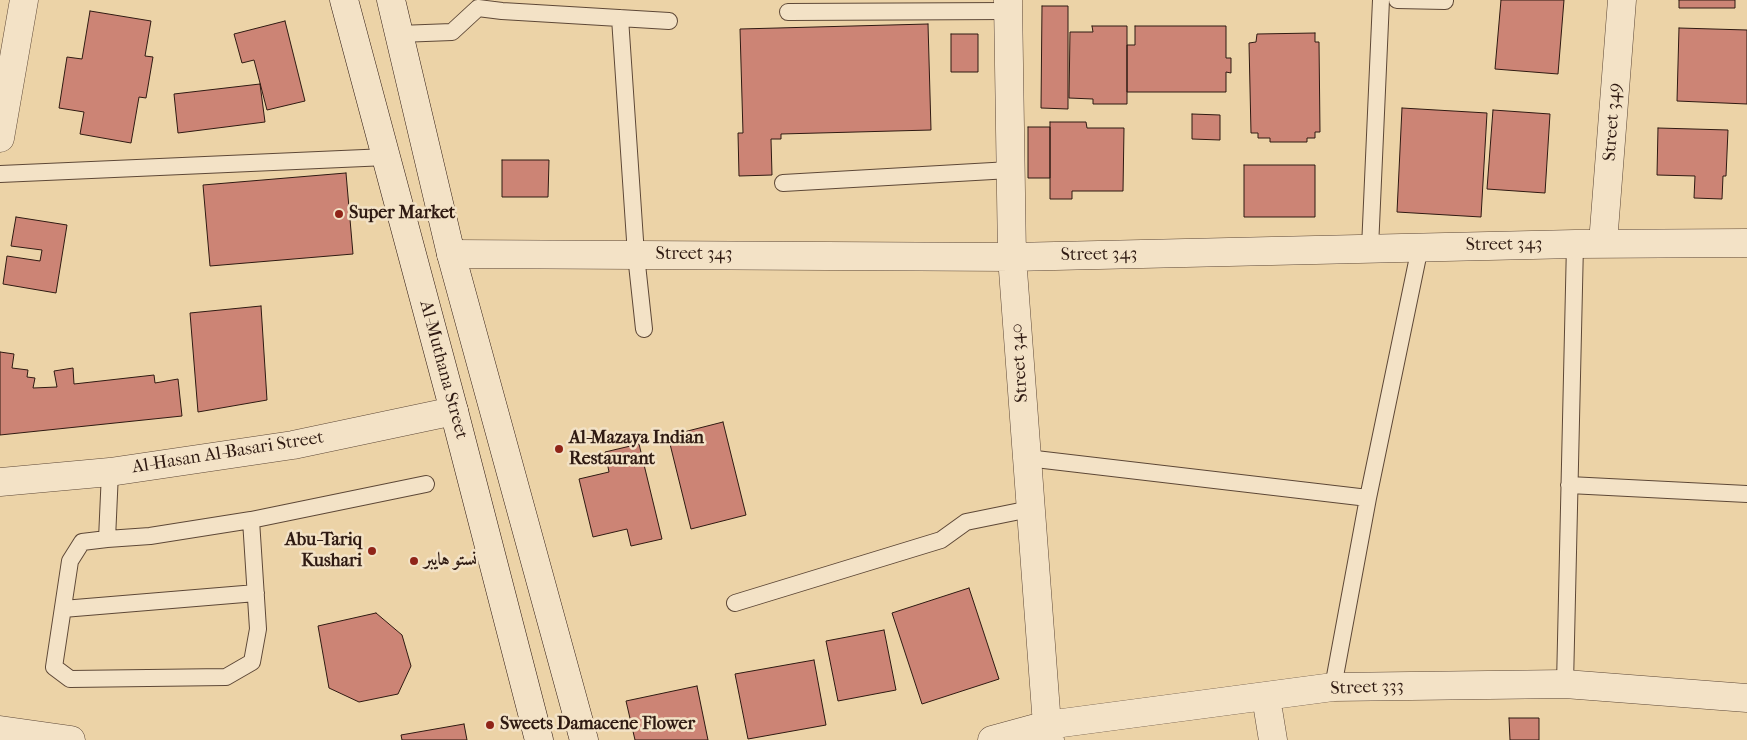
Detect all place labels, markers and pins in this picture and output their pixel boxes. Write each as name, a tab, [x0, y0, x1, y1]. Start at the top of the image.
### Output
place label: Super Market	[349, 203, 455, 225]
marker: Super Market	[333, 208, 345, 220]
place label: Al-Mazaya Indian Restaurant	[569, 428, 704, 470]
marker: Al-Mazaya Indian Restaurant	[553, 443, 565, 455]
place label: Abu-Tariq Kushari	[285, 530, 362, 572]
marker: Abu-Tariq Kushari	[366, 545, 378, 557]
place label: نستو هايبر	[424, 550, 477, 572]
marker: نستو هايبر	[408, 555, 420, 567]
place label: Sweets Damacene Flower	[500, 714, 695, 736]
marker: Sweets Damacene Flower	[484, 719, 496, 731]

